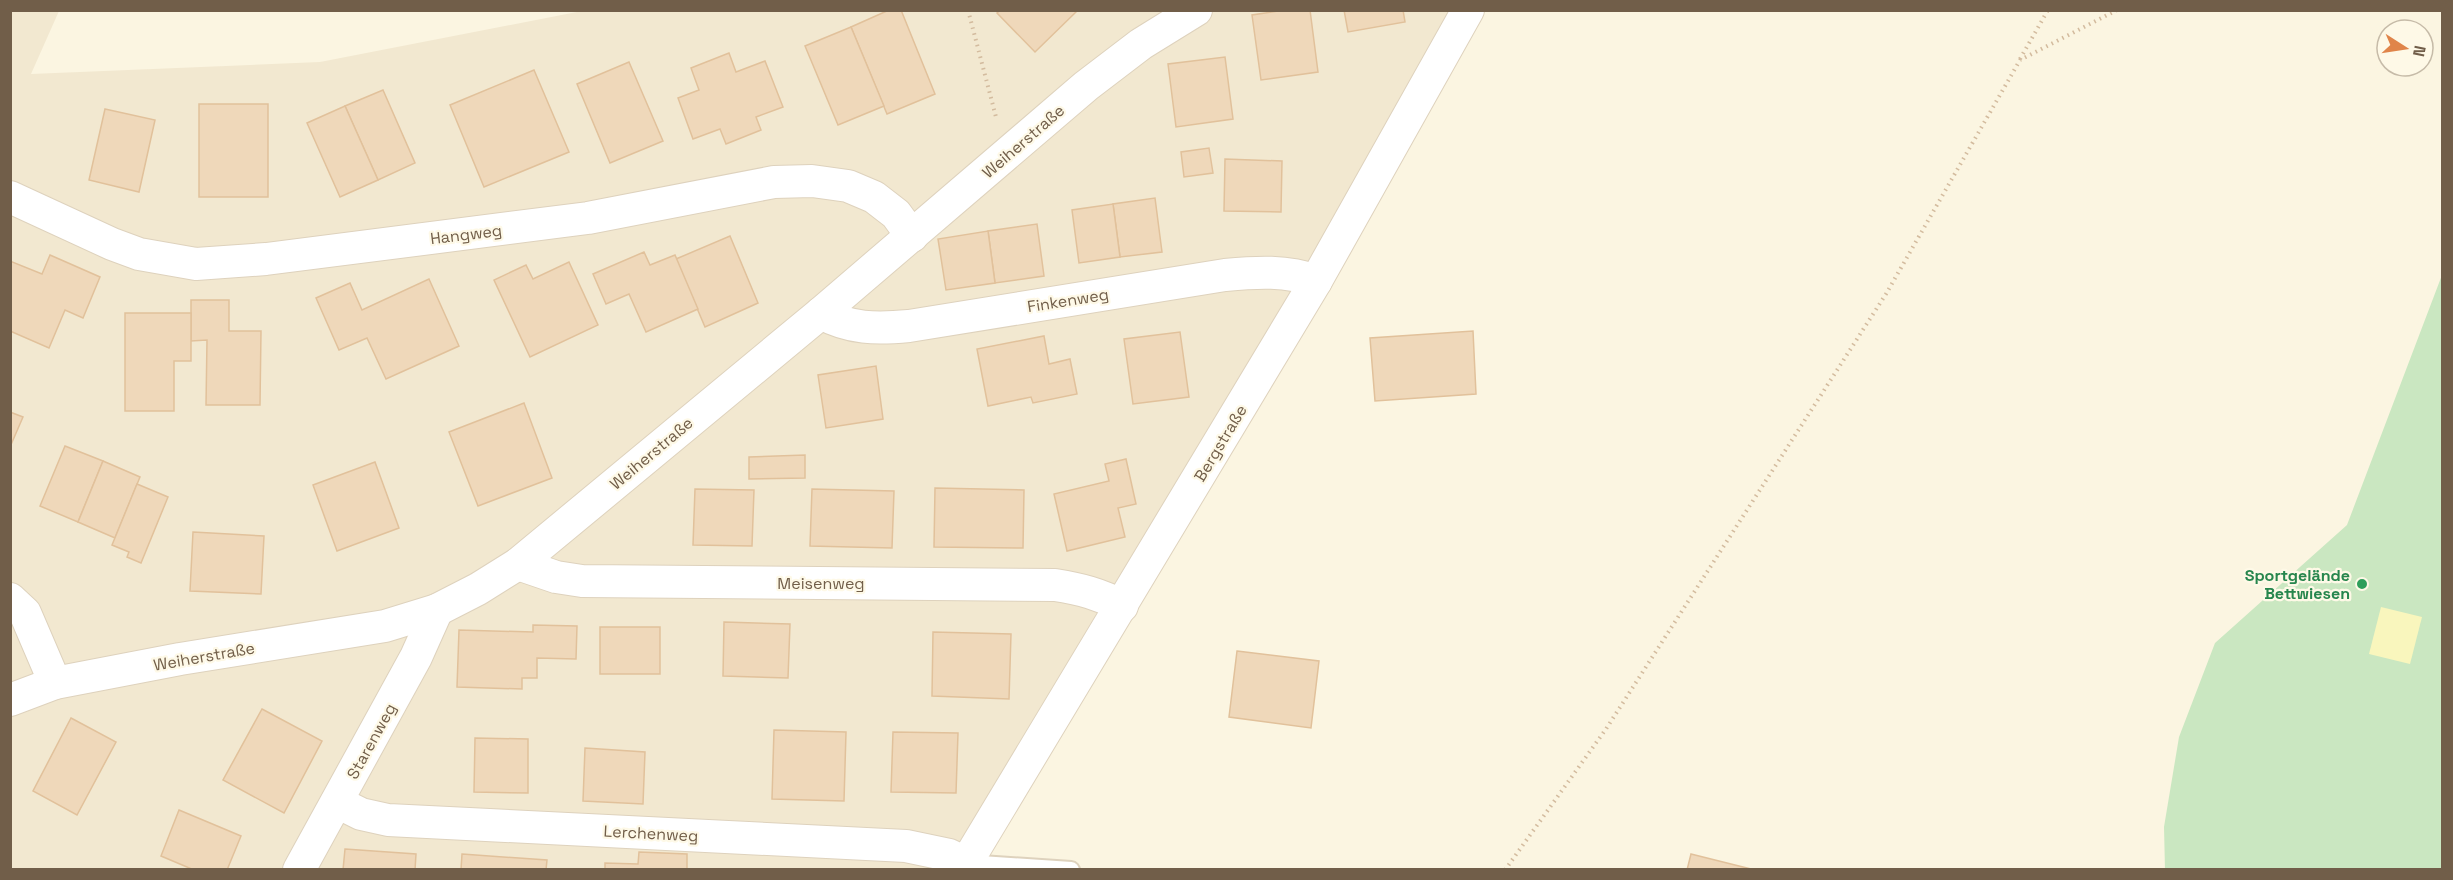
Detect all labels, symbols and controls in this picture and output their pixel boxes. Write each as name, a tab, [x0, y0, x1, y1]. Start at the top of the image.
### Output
north arrow	[2375, 18, 2435, 78]
text: N	[2408, 44, 2431, 58]
street label: Weiherstraße	[978, 100, 1069, 183]
street label: Hangweg	[429, 220, 503, 249]
street label: Finkenweg	[1026, 284, 1110, 317]
street label: Bergstraße	[1189, 401, 1252, 486]
street label: Weiherstraße	[605, 412, 697, 494]
place label: Sportgelände Bettwiesen	[2245, 565, 2350, 604]
street label: Meisenweg	[777, 573, 865, 594]
marker: Sportgelände Bettwiesen	[2355, 577, 2369, 591]
street label: Weiherstraße	[152, 637, 256, 676]
street label: Starenweg	[342, 700, 401, 783]
street label: Lerchenweg	[603, 821, 699, 846]

